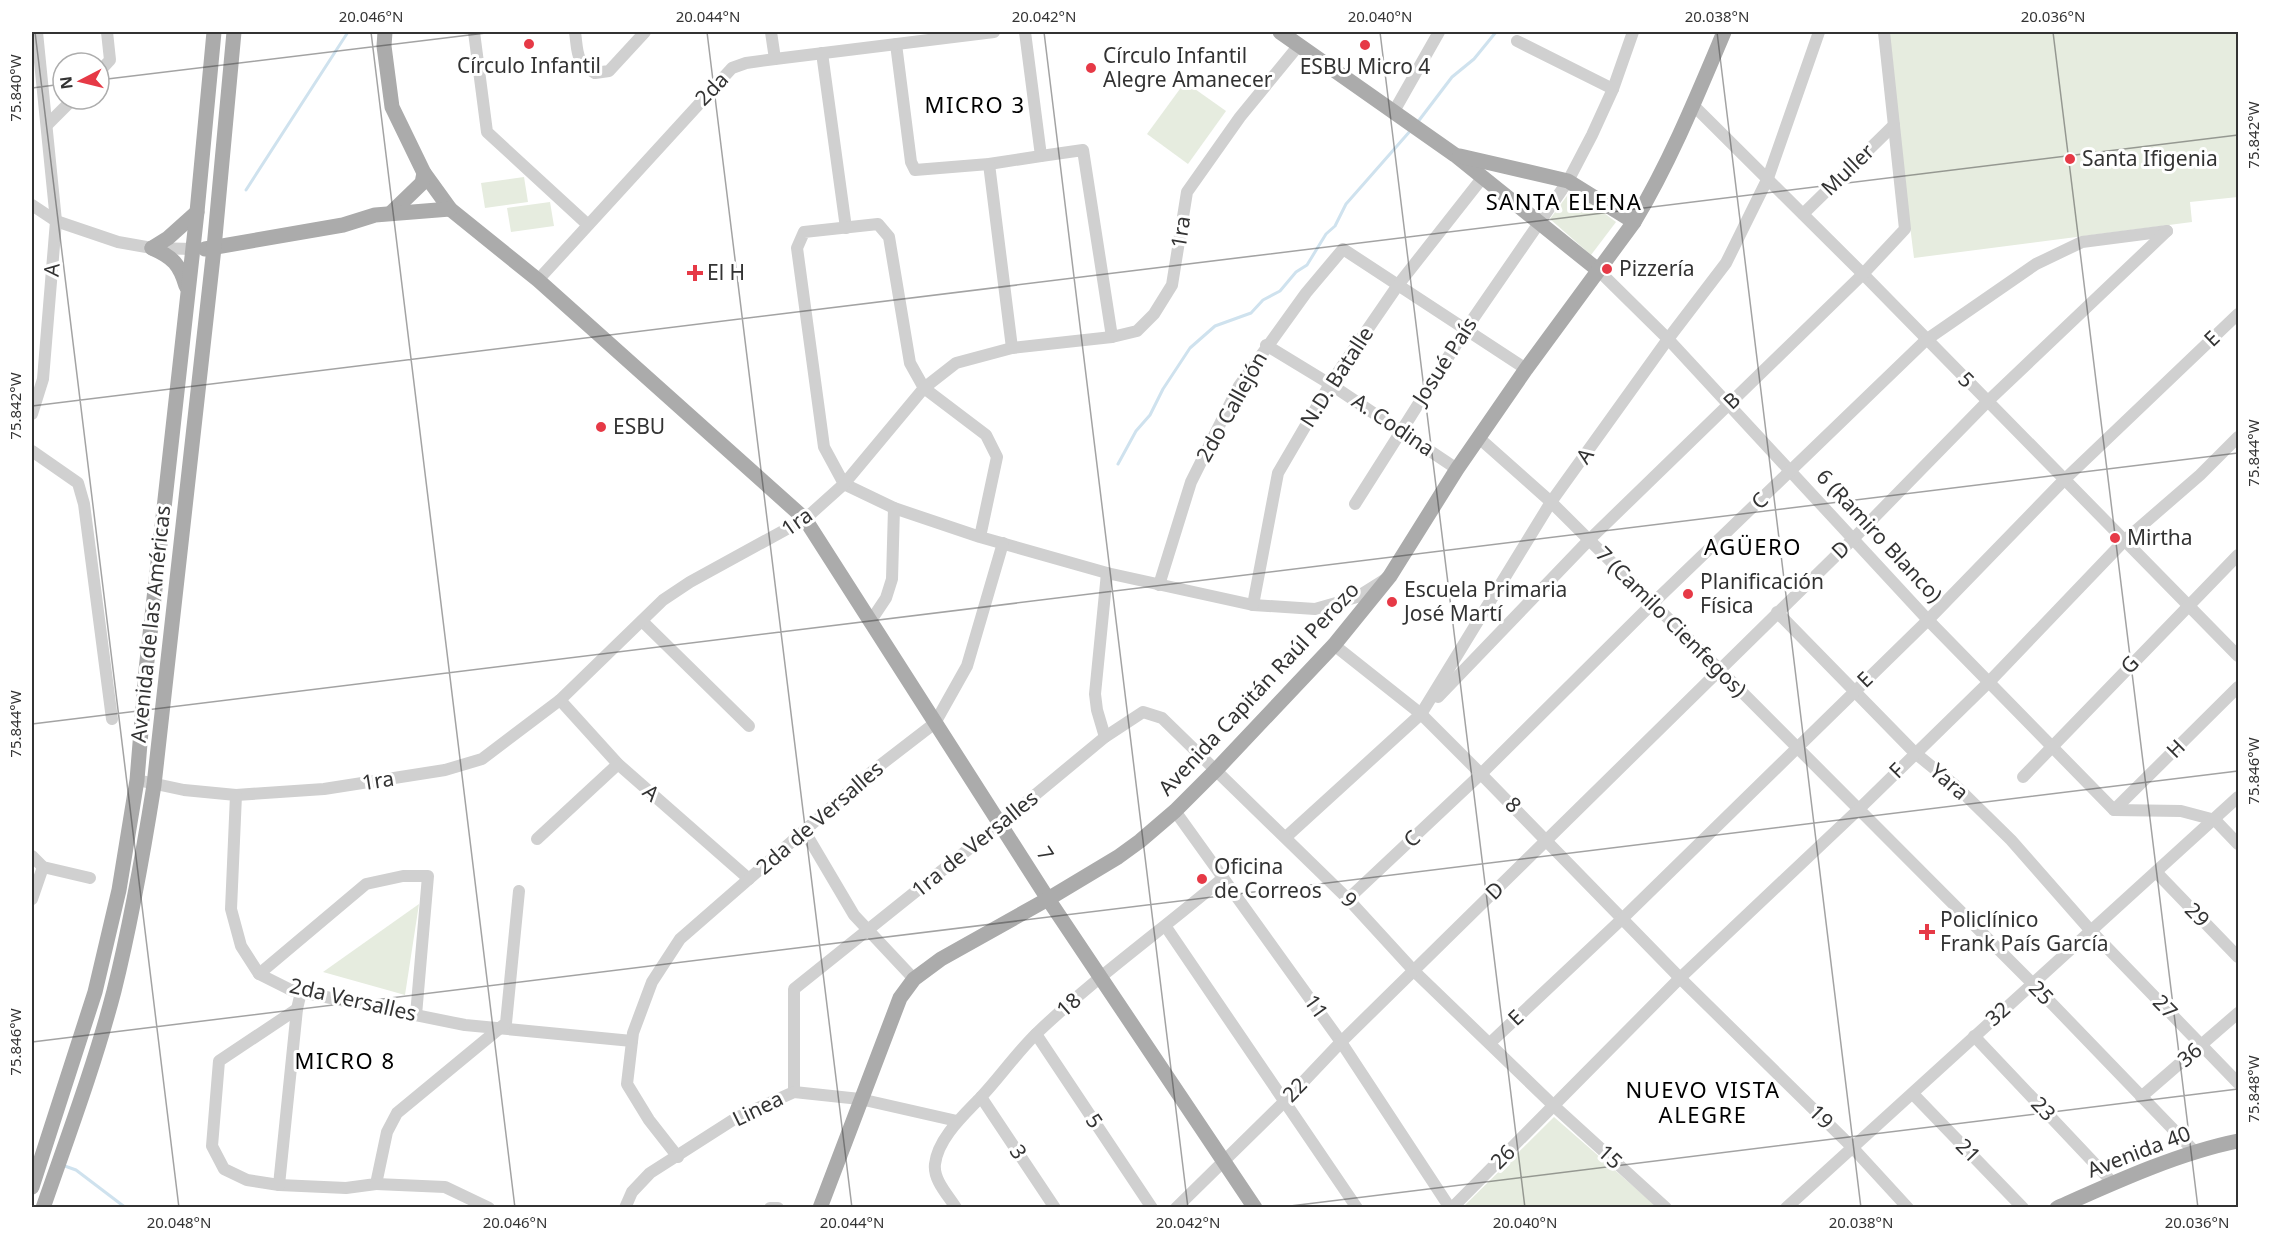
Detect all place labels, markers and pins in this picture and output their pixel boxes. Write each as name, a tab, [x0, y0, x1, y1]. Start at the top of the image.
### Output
marker: Círculo Infantil	[522, 37, 536, 51]
marker: ESBU Micro 4	[1358, 38, 1372, 52]
place label: Círculo Infantil Alegre Amanecer	[1103, 41, 1273, 93]
place label: Círculo Infantil	[457, 51, 601, 79]
place label: ESBU Micro 4	[1300, 52, 1430, 80]
marker: Círculo Infantil Alegre Amanecer	[1084, 61, 1098, 75]
place label: Santa Ifigenia	[2082, 144, 2218, 172]
marker: Santa Ifigenia	[2063, 152, 2077, 166]
place label: Pizzería	[1619, 254, 1695, 282]
place label: El H	[707, 258, 745, 286]
marker: Pizzería	[1600, 262, 1614, 276]
marker: El H	[688, 266, 702, 280]
place label: ESBU	[613, 412, 665, 440]
marker: ESBU	[594, 420, 608, 434]
place label: Mirtha	[2127, 523, 2192, 551]
marker: Mirtha	[2108, 531, 2122, 545]
place label: Planificación Física	[1700, 567, 1824, 619]
place label: Escuela Primaria José Martí	[1402, 575, 1567, 627]
marker: Planificación Física	[1681, 587, 1695, 601]
marker: Escuela Primaria José Martí	[1385, 595, 1399, 609]
place label: Oficina de Correos	[1214, 852, 1322, 904]
marker: Oficina de Correos	[1195, 872, 1209, 886]
place label: Policlínico Frank País García	[1940, 905, 2109, 957]
marker: Policlínico Frank País García	[1918, 923, 1936, 941]

